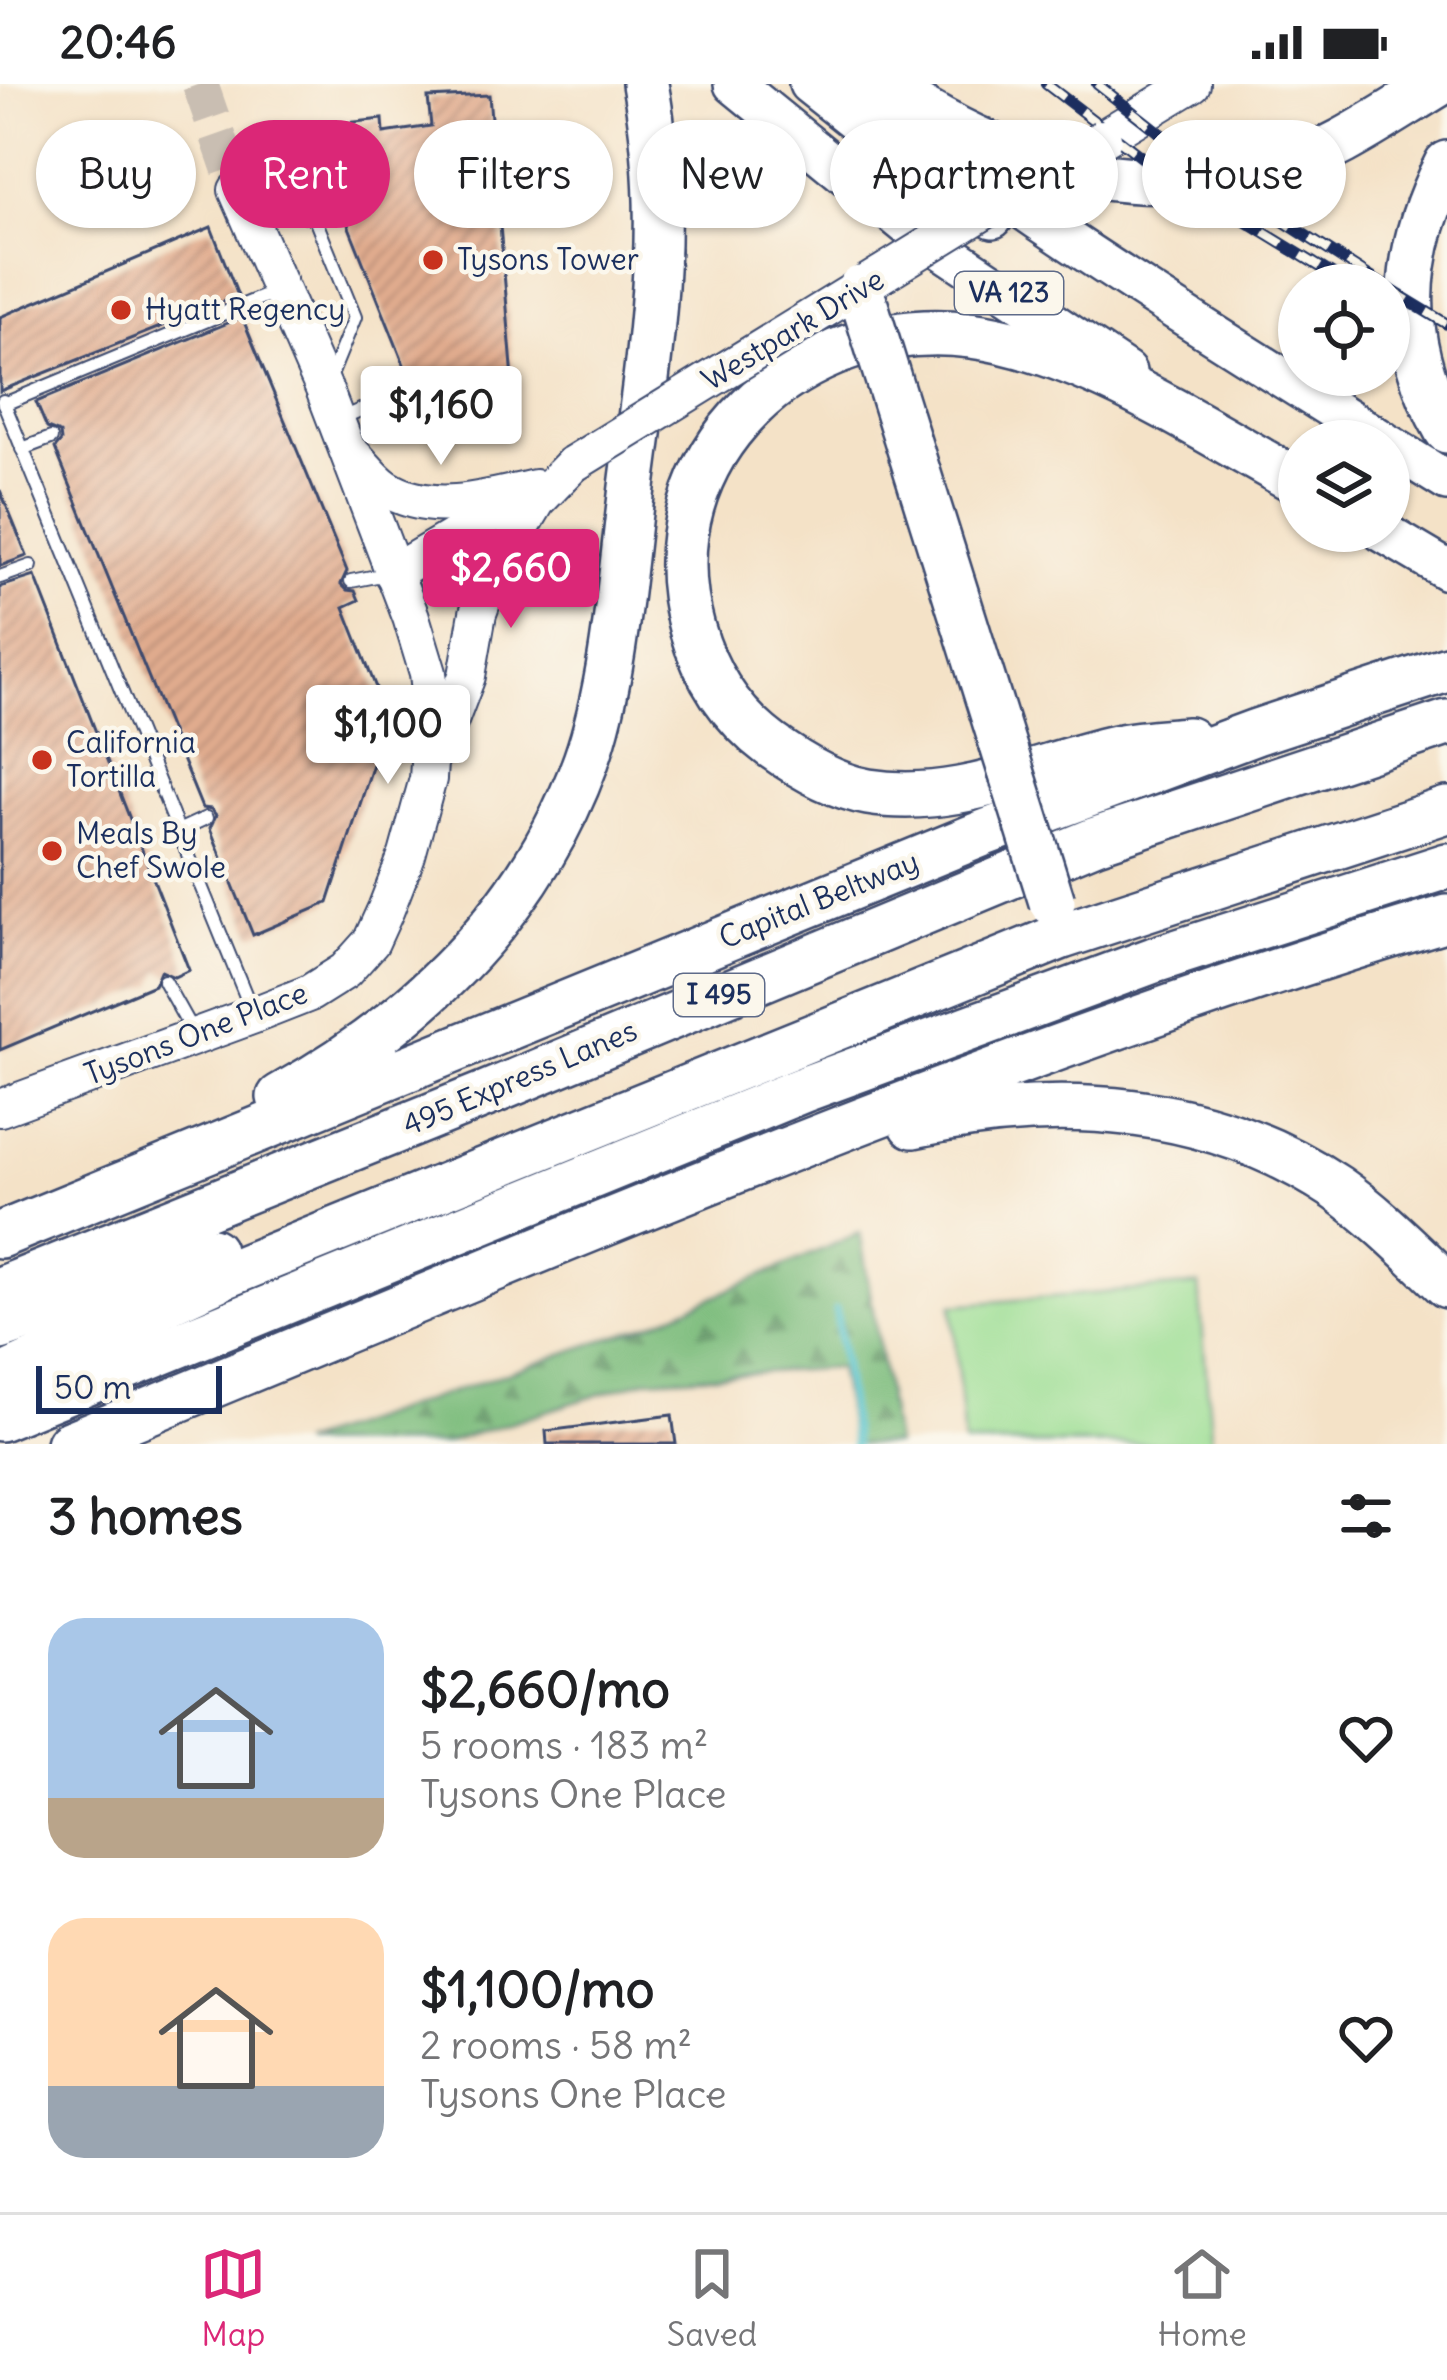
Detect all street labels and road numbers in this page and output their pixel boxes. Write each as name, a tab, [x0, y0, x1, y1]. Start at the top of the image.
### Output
street label: Westpark Drive	[694, 260, 891, 398]
road number: VA 123	[955, 272, 1063, 314]
street label: Capital Beltway	[713, 842, 924, 956]
street label: Tysons One Place	[79, 973, 313, 1093]
road number: I 495	[674, 974, 764, 1016]
street label: 495 Express Lanes	[397, 1011, 642, 1144]

